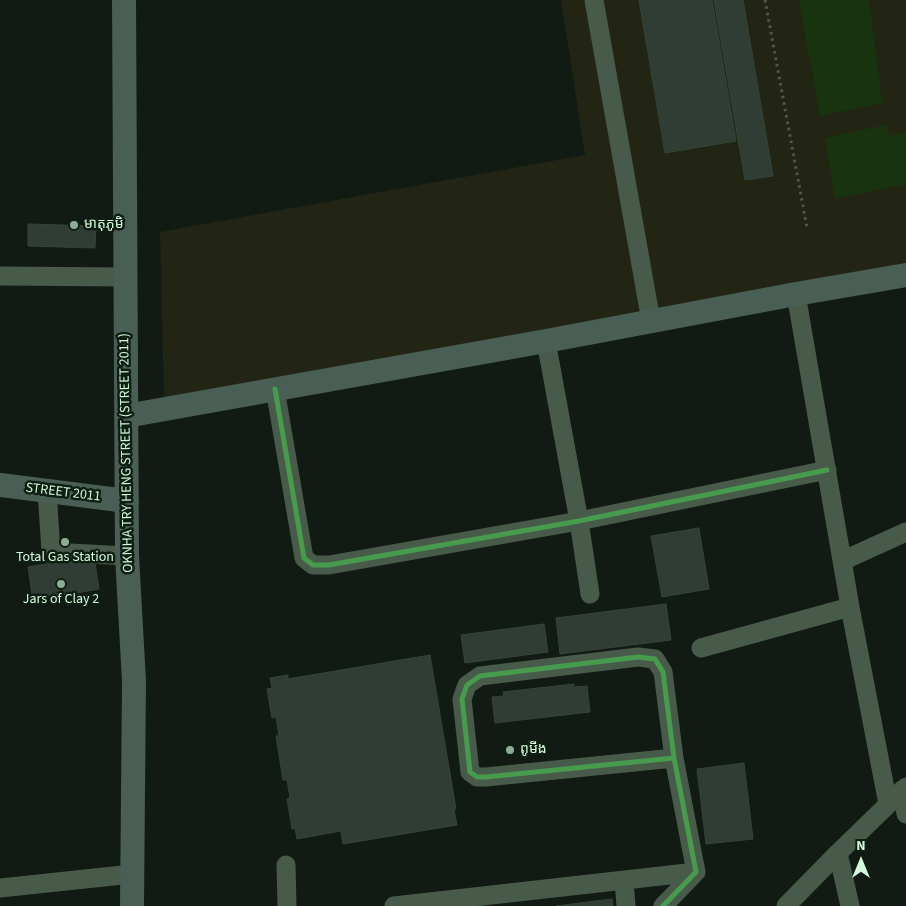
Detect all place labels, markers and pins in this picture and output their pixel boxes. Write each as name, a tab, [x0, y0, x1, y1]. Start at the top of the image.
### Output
place label: មាតុភូមិ	[84, 217, 124, 233]
marker: មាតុភូមិ	[68, 219, 80, 231]
marker: Total Gas Station	[59, 536, 71, 548]
place label: Total Gas Station	[16, 550, 114, 566]
marker: Jars of Clay 2	[55, 578, 67, 590]
place label: Jars of Clay 2	[23, 592, 99, 608]
place label: ពូមីង	[520, 742, 547, 758]
marker: ពូមីង	[504, 744, 516, 756]

